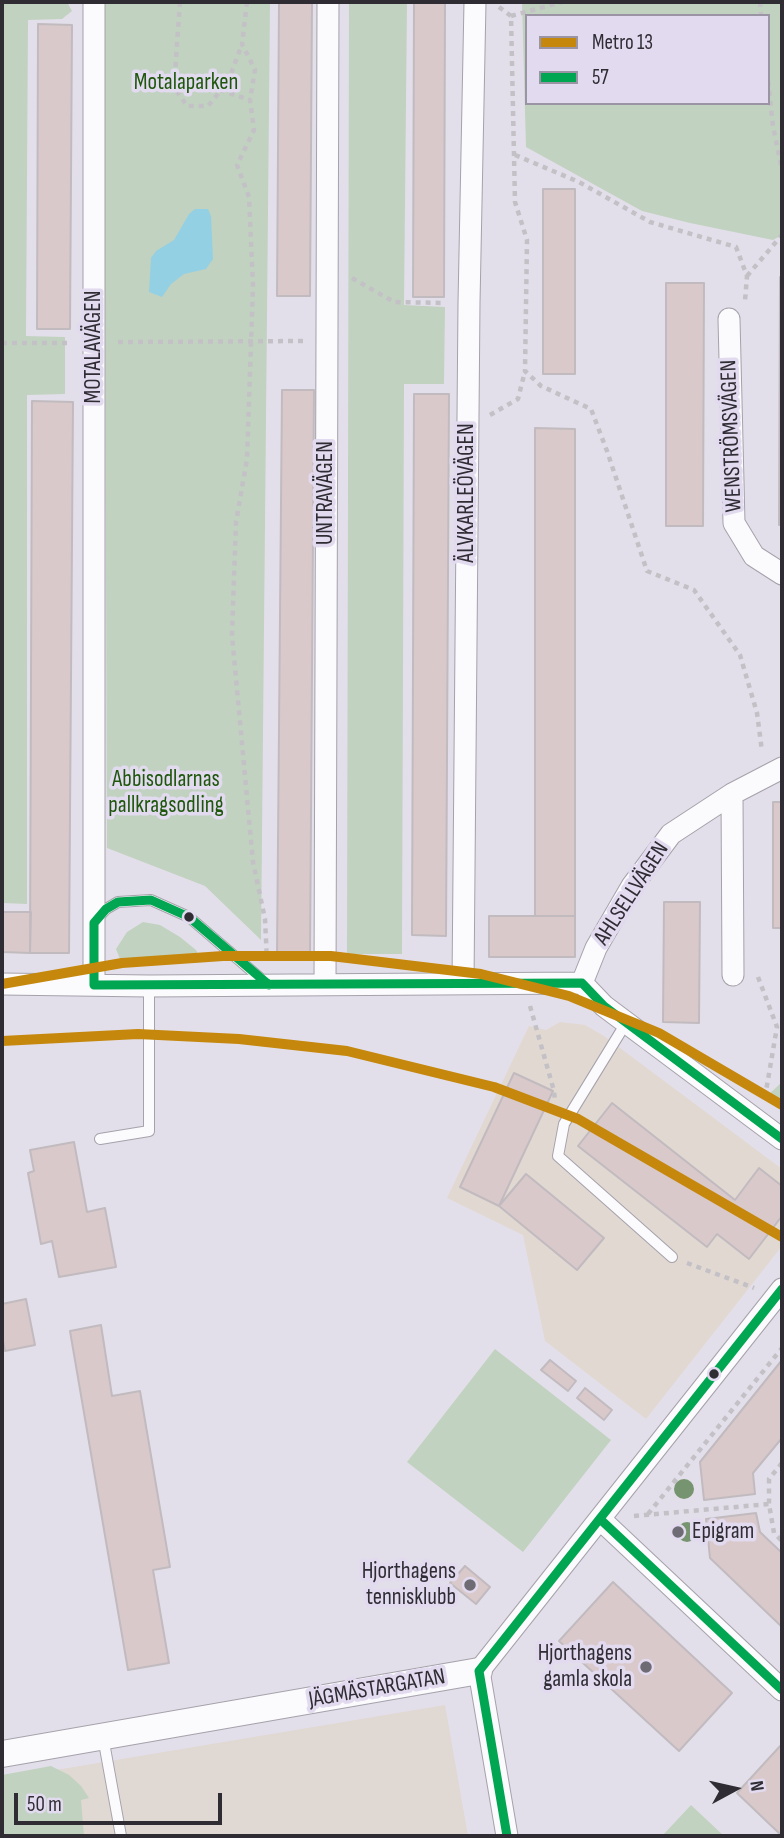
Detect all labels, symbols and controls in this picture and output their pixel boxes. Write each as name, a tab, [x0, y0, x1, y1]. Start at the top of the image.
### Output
legend	[525, 14, 770, 105]
text: Metro 13	[592, 30, 653, 55]
text: 57	[592, 65, 609, 90]
park label: Motalaparken	[134, 69, 238, 97]
street label: MOTALAVÄGEN	[80, 291, 108, 403]
street label: WENSTRÖMSVÄGEN	[716, 359, 748, 513]
street label: ÄLVKARLEÖVÄGEN	[453, 423, 481, 563]
street label: UNTRAVÄGEN	[312, 441, 340, 545]
park label: Abbisodlarnas pallkragsodling	[108, 766, 224, 820]
street label: AHLSELLVÄGEN	[589, 837, 675, 951]
unlabelled marker	[182, 910, 196, 924]
unlabelled marker	[707, 1367, 721, 1381]
place label: Epigram	[692, 1518, 754, 1546]
marker: Epigram	[670, 1524, 686, 1540]
place label: Hjorthagens tennisklubb	[362, 1558, 456, 1612]
marker: Hjorthagens tennisklubb	[462, 1577, 478, 1593]
place label: Hjorthagens gamla skola	[538, 1640, 632, 1694]
marker: Hjorthagens gamla skola	[638, 1659, 654, 1675]
street label: JÄGMÄSTARGATAN	[307, 1663, 447, 1715]
north arrow	[700, 1754, 770, 1824]
scale bar	[18, 1778, 226, 1822]
text: N	[744, 1779, 768, 1793]
text: 50 m	[27, 1792, 62, 1817]

